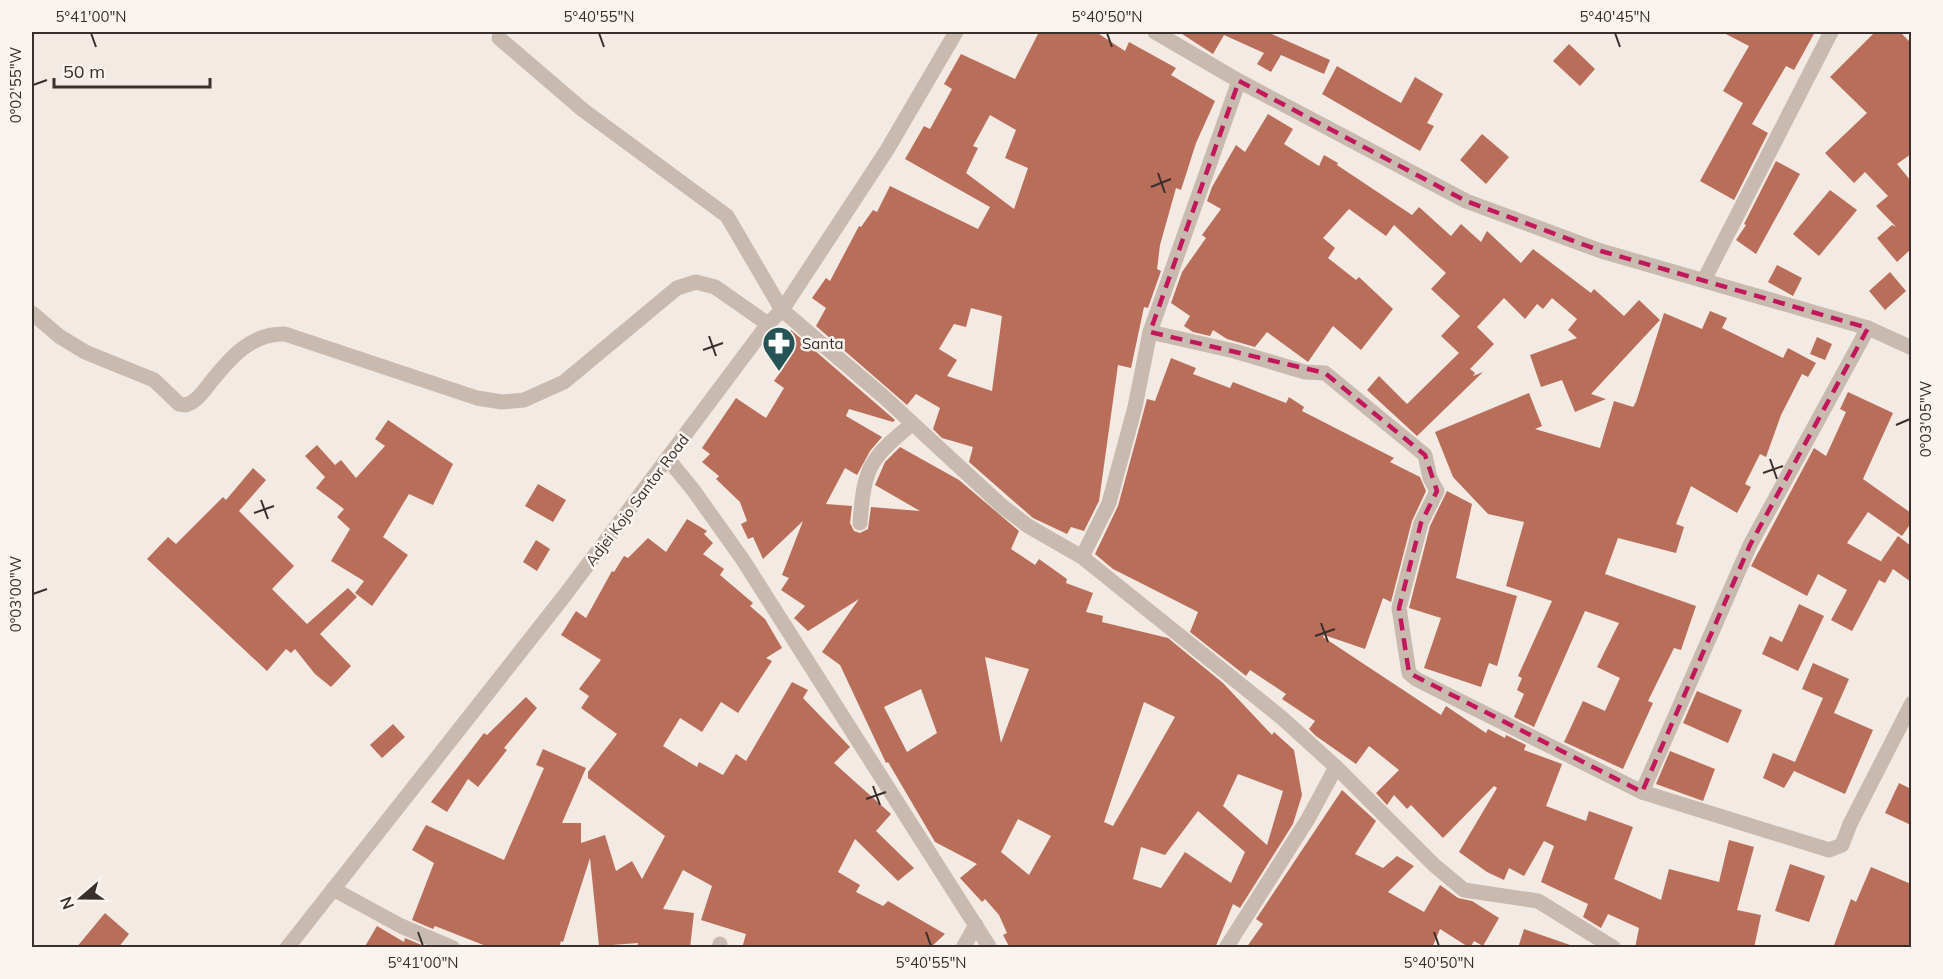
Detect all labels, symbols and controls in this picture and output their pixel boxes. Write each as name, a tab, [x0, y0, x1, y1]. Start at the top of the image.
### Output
text: 5°41'00"N	[56, 7, 126, 26]
text: 5°40'55"N	[564, 7, 634, 26]
text: 5°40'50"N	[1072, 7, 1142, 26]
text: 5°40'45"N	[1580, 7, 1650, 26]
text: 0°02'55"W	[6, 46, 25, 123]
scale bar	[54, 51, 210, 89]
text: 50 m	[63, 60, 105, 83]
pharmacy icon: Santa	[761, 325, 797, 372]
place label: Santa	[802, 334, 843, 353]
text: 0°03'05"W	[1916, 380, 1935, 457]
street label: Adjei Kojo Santor Road	[581, 430, 693, 570]
text: 0°03'00"W	[6, 555, 25, 632]
north arrow	[51, 868, 111, 928]
text: N	[55, 894, 78, 912]
text: 5°41'00"N	[388, 953, 458, 972]
text: 5°40'55"N	[896, 953, 966, 972]
text: 5°40'50"N	[1404, 953, 1474, 972]

